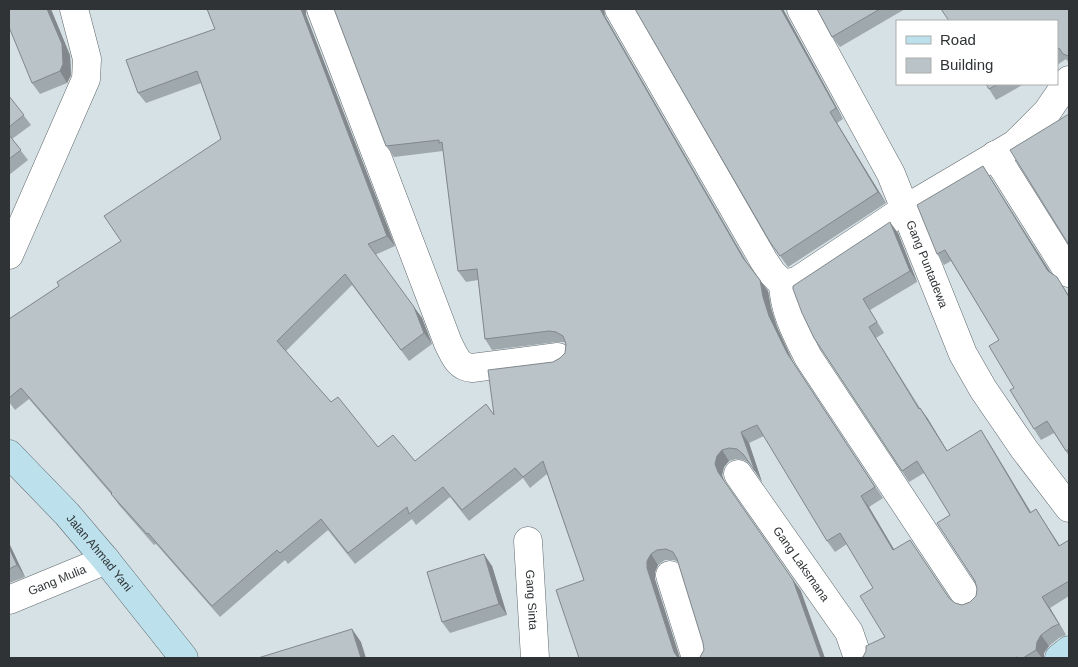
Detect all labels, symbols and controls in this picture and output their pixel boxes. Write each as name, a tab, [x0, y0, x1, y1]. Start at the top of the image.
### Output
legend	[896, 20, 1058, 85]
text: Road	[940, 31, 976, 48]
text: Building	[940, 56, 993, 73]
street label: Gang Puntadewa	[903, 218, 951, 310]
street label: Jalan Ahmad Yani	[63, 512, 135, 594]
street label: Gang Laksmana	[770, 524, 832, 604]
street label: Gang Mulia	[26, 562, 88, 598]
street label: Gang Sinta	[523, 569, 540, 631]

